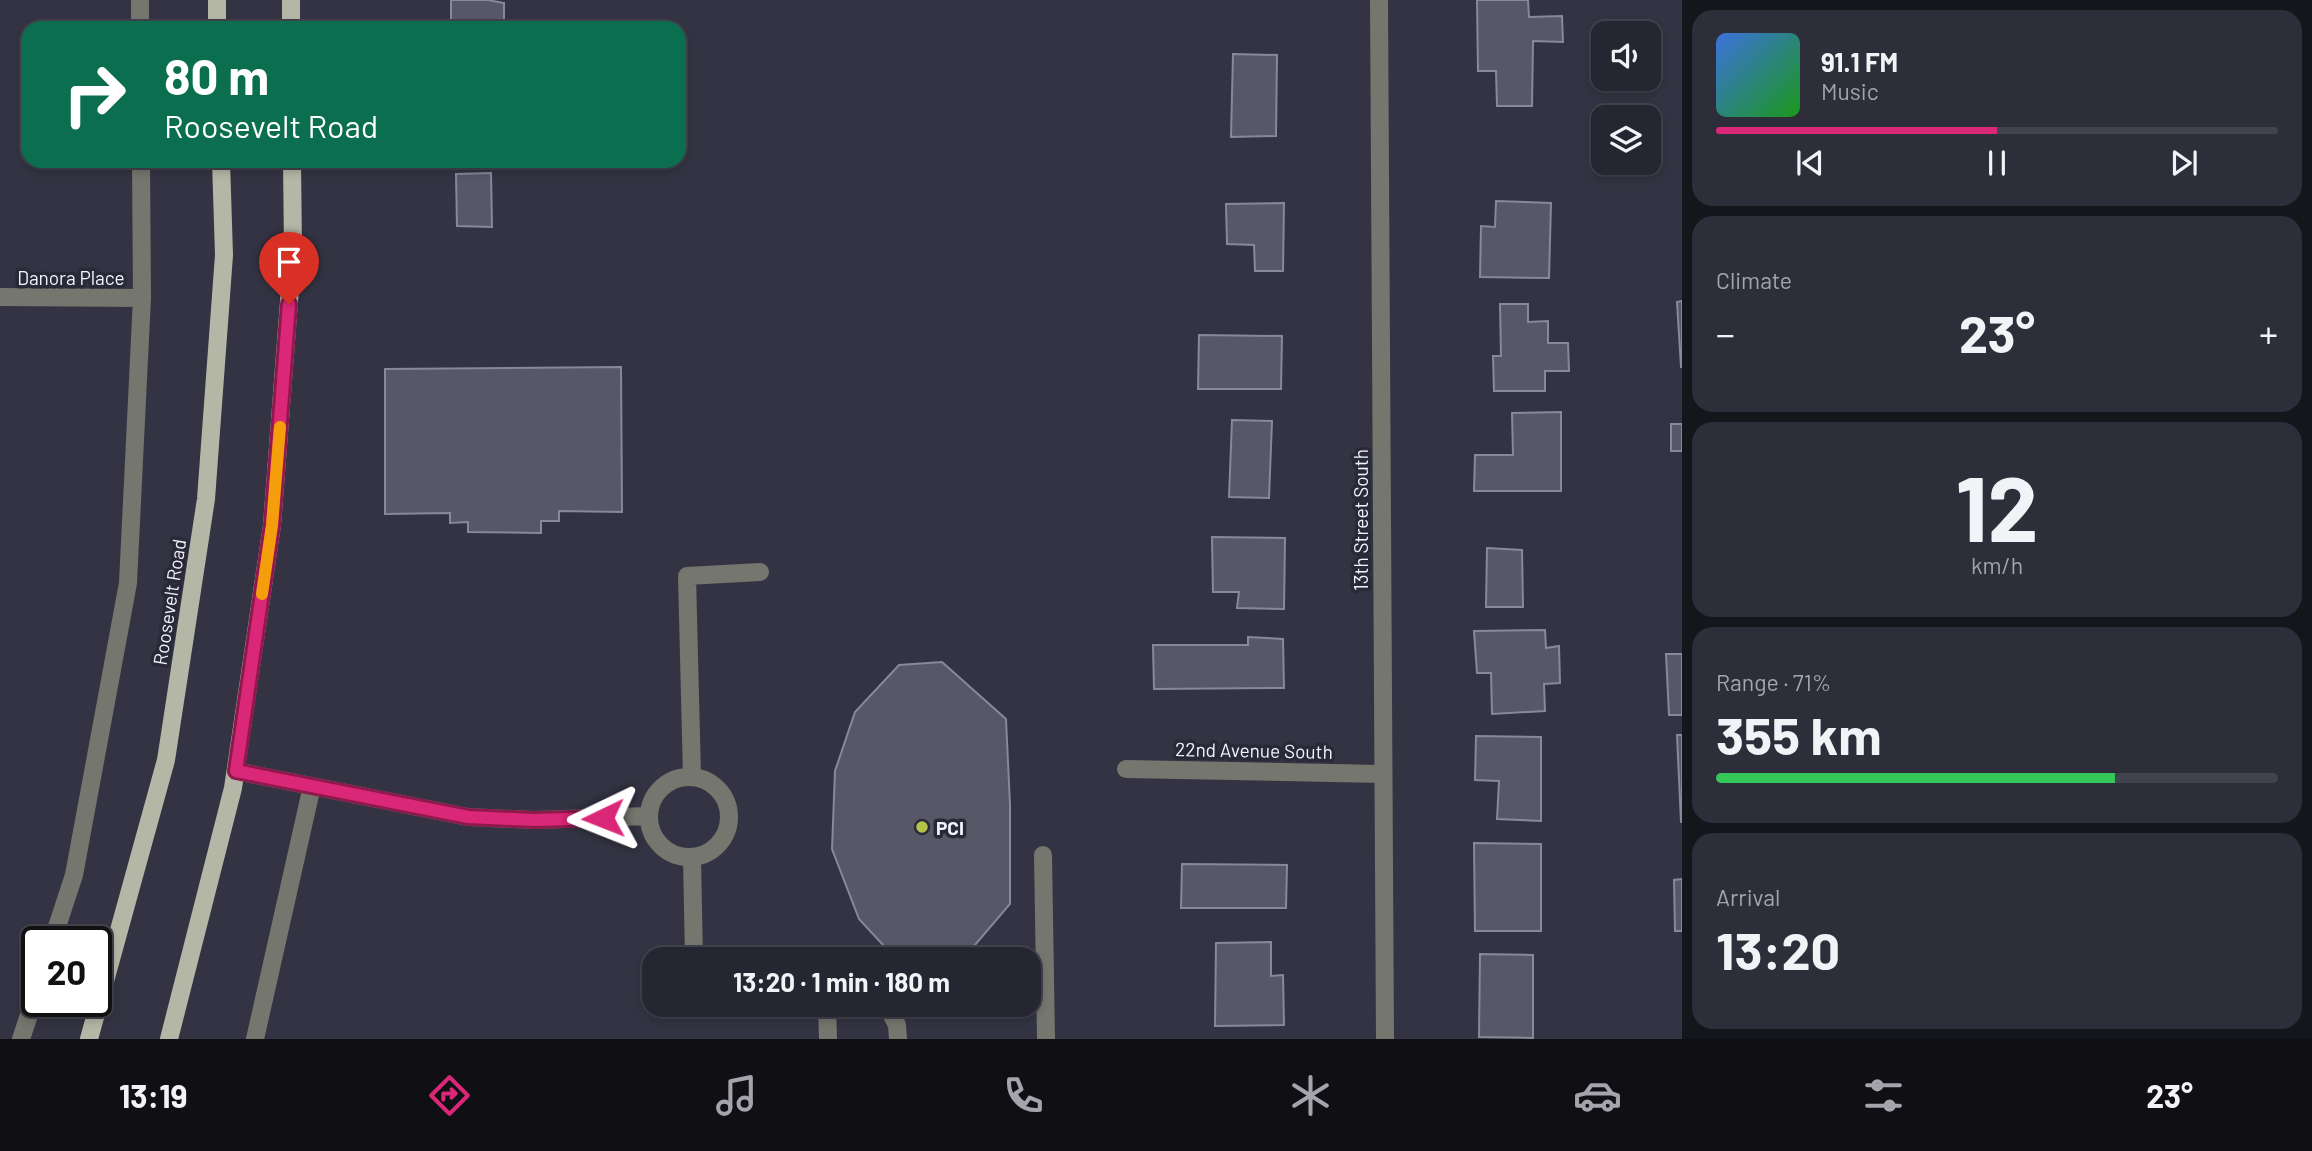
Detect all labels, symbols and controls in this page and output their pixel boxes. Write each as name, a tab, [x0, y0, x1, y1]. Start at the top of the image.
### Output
map controls	[1591, 21, 1661, 175]
button: sound	[1591, 21, 1661, 91]
text: 80 m	[164, 46, 269, 105]
text: 91.1 FM	[1821, 46, 1898, 77]
icon: right	[49, 49, 140, 140]
text: Music	[1821, 77, 1879, 105]
button: layers	[1591, 105, 1661, 175]
text: Roosevelt Road	[164, 106, 378, 144]
icon: previous	[1791, 144, 1829, 182]
icon: pause	[1978, 144, 2016, 182]
icon: next	[2165, 144, 2203, 182]
pin	[259, 232, 319, 304]
icon: arrive	[270, 243, 308, 281]
street label: Danora Place	[17, 266, 125, 289]
text: Climate	[1716, 266, 1792, 294]
text: 23°	[1959, 301, 2035, 363]
text: −	[1716, 310, 1735, 356]
text: +	[2259, 310, 2278, 356]
street label: 13th Street South	[1349, 449, 1372, 591]
text: 12	[1955, 451, 2039, 560]
street label: Roosevelt Road	[148, 537, 190, 667]
text: km/h	[1971, 551, 2023, 579]
text: Range · 71%	[1716, 668, 1831, 696]
text: 355 km	[1716, 703, 1882, 765]
street label: 22nd Avenue South	[1175, 737, 1333, 763]
position arrow	[566, 781, 640, 855]
place label: PCI	[936, 816, 964, 839]
marker: PCI	[914, 819, 930, 835]
text: Arrival	[1716, 883, 1780, 911]
text: 13:20	[1716, 918, 1840, 980]
speed limit sign: 20	[21, 926, 112, 1017]
text: 13:20 · 1 min · 180 m	[733, 966, 950, 997]
icon: directions	[425, 1071, 474, 1120]
icon: music	[712, 1071, 761, 1120]
icon: phone	[999, 1071, 1048, 1120]
icon: climate	[1286, 1071, 1335, 1120]
icon: car	[1573, 1071, 1622, 1120]
icon: filters	[1859, 1071, 1908, 1120]
text: 13:19	[119, 1076, 187, 1114]
text: 23°	[2146, 1076, 2193, 1114]

